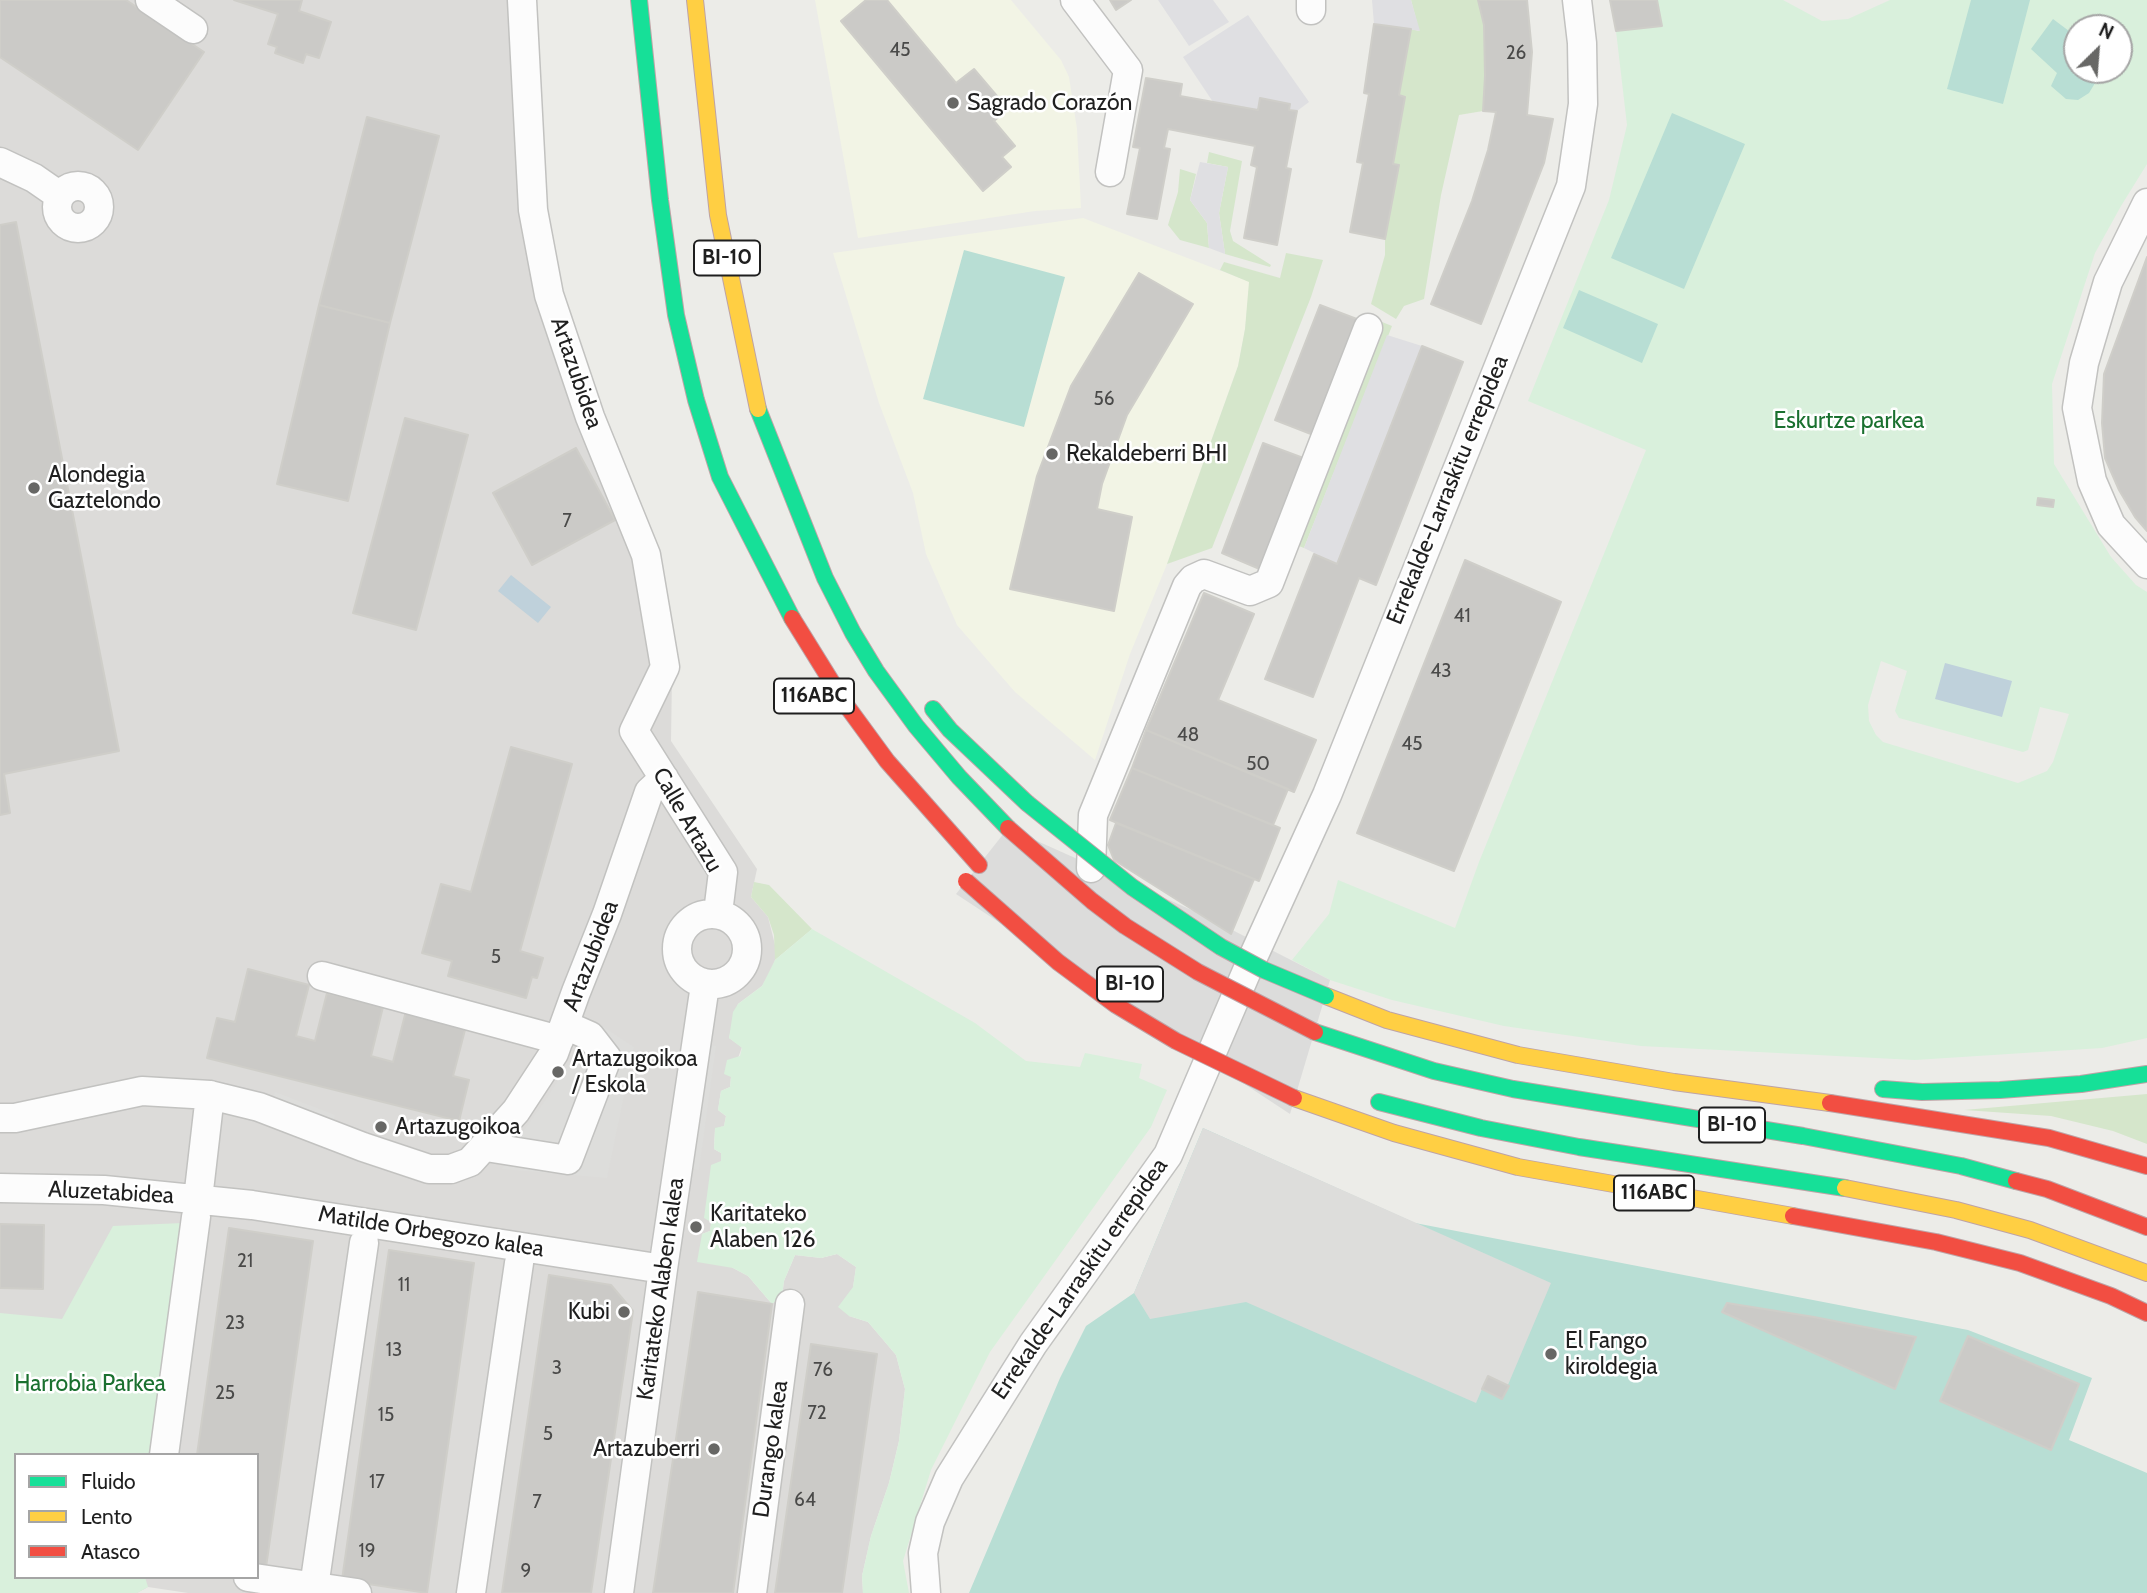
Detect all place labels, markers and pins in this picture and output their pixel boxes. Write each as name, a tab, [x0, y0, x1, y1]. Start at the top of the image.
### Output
place label: Sagrado Corazón	[967, 89, 1132, 117]
marker: Sagrado Corazón	[945, 95, 961, 111]
place label: Rekaldeberri BHI	[1066, 440, 1227, 468]
marker: Rekaldeberri BHI	[1044, 446, 1060, 462]
place label: Alondegia Gaztelondo	[48, 461, 161, 515]
marker: Alondegia Gaztelondo	[26, 480, 42, 496]
place label: Artazugoikoa / Eskola	[572, 1045, 698, 1099]
marker: Artazugoikoa / Eskola	[550, 1064, 566, 1080]
place label: Artazugoikoa	[395, 1113, 521, 1141]
marker: Artazugoikoa	[373, 1119, 389, 1135]
place label: Karitateko Alaben 126	[710, 1200, 816, 1254]
marker: Karitateko Alaben 126	[688, 1219, 704, 1235]
place label: Kubi	[568, 1298, 610, 1326]
marker: Kubi	[616, 1304, 632, 1320]
place label: El Fango kiroldegia	[1565, 1327, 1657, 1381]
marker: El Fango kiroldegia	[1543, 1346, 1559, 1362]
place label: Artazuberri	[593, 1435, 700, 1463]
marker: Artazuberri	[706, 1441, 722, 1457]

